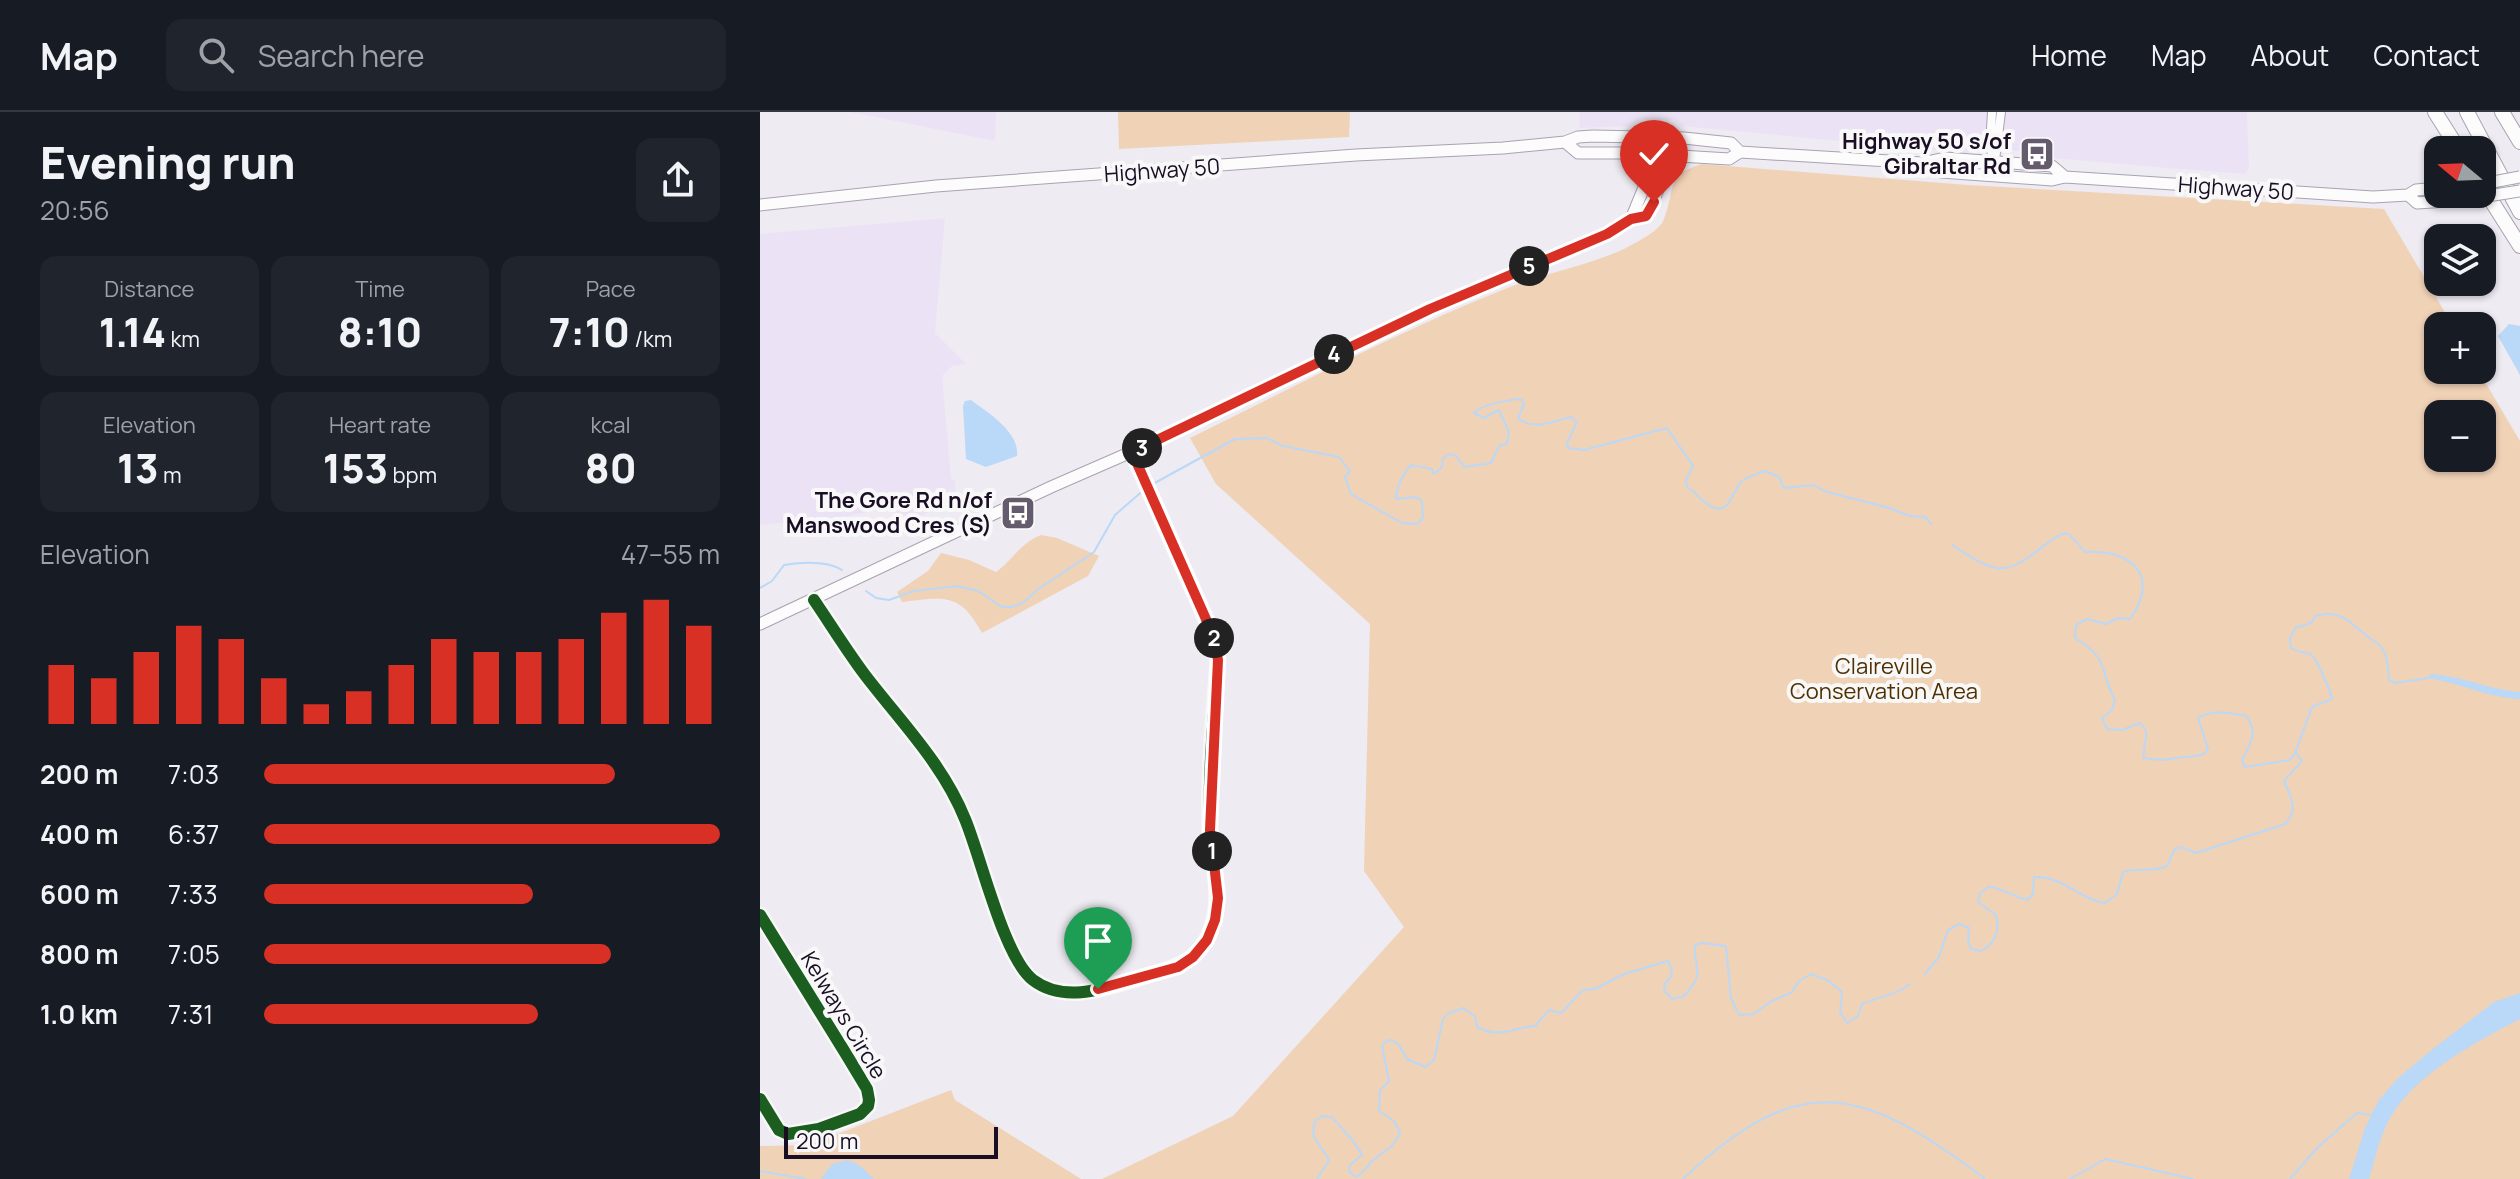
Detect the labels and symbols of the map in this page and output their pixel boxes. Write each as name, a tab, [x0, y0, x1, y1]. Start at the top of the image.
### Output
pin	[1620, 120, 1688, 202]
place label: Highway 50 s/of Gibraltar Rd	[1842, 126, 2012, 181]
bus stop icon: Highway 50 s/of Gibraltar Rd	[2018, 135, 2056, 173]
north arrow	[2424, 136, 2496, 208]
street label: Highway 50	[1103, 151, 1221, 189]
street label: Highway 50	[2177, 169, 2295, 207]
pin: 5	[1509, 246, 1549, 286]
pin: 4	[1314, 334, 1354, 374]
pin: 3	[1122, 428, 1162, 468]
place label: The Gore Rd n/of Manswood Cres (S)	[786, 485, 993, 540]
bus stop icon: The Gore Rd n/of Manswood Cres (S)	[999, 494, 1037, 532]
pin: 2	[1194, 618, 1234, 658]
park label: Claireville Conservation Area	[1790, 651, 1978, 706]
pin: 1	[1192, 831, 1232, 871]
pin	[1064, 907, 1132, 989]
street label: Kelways Circle	[794, 946, 894, 1085]
scale bar	[784, 1123, 998, 1159]

